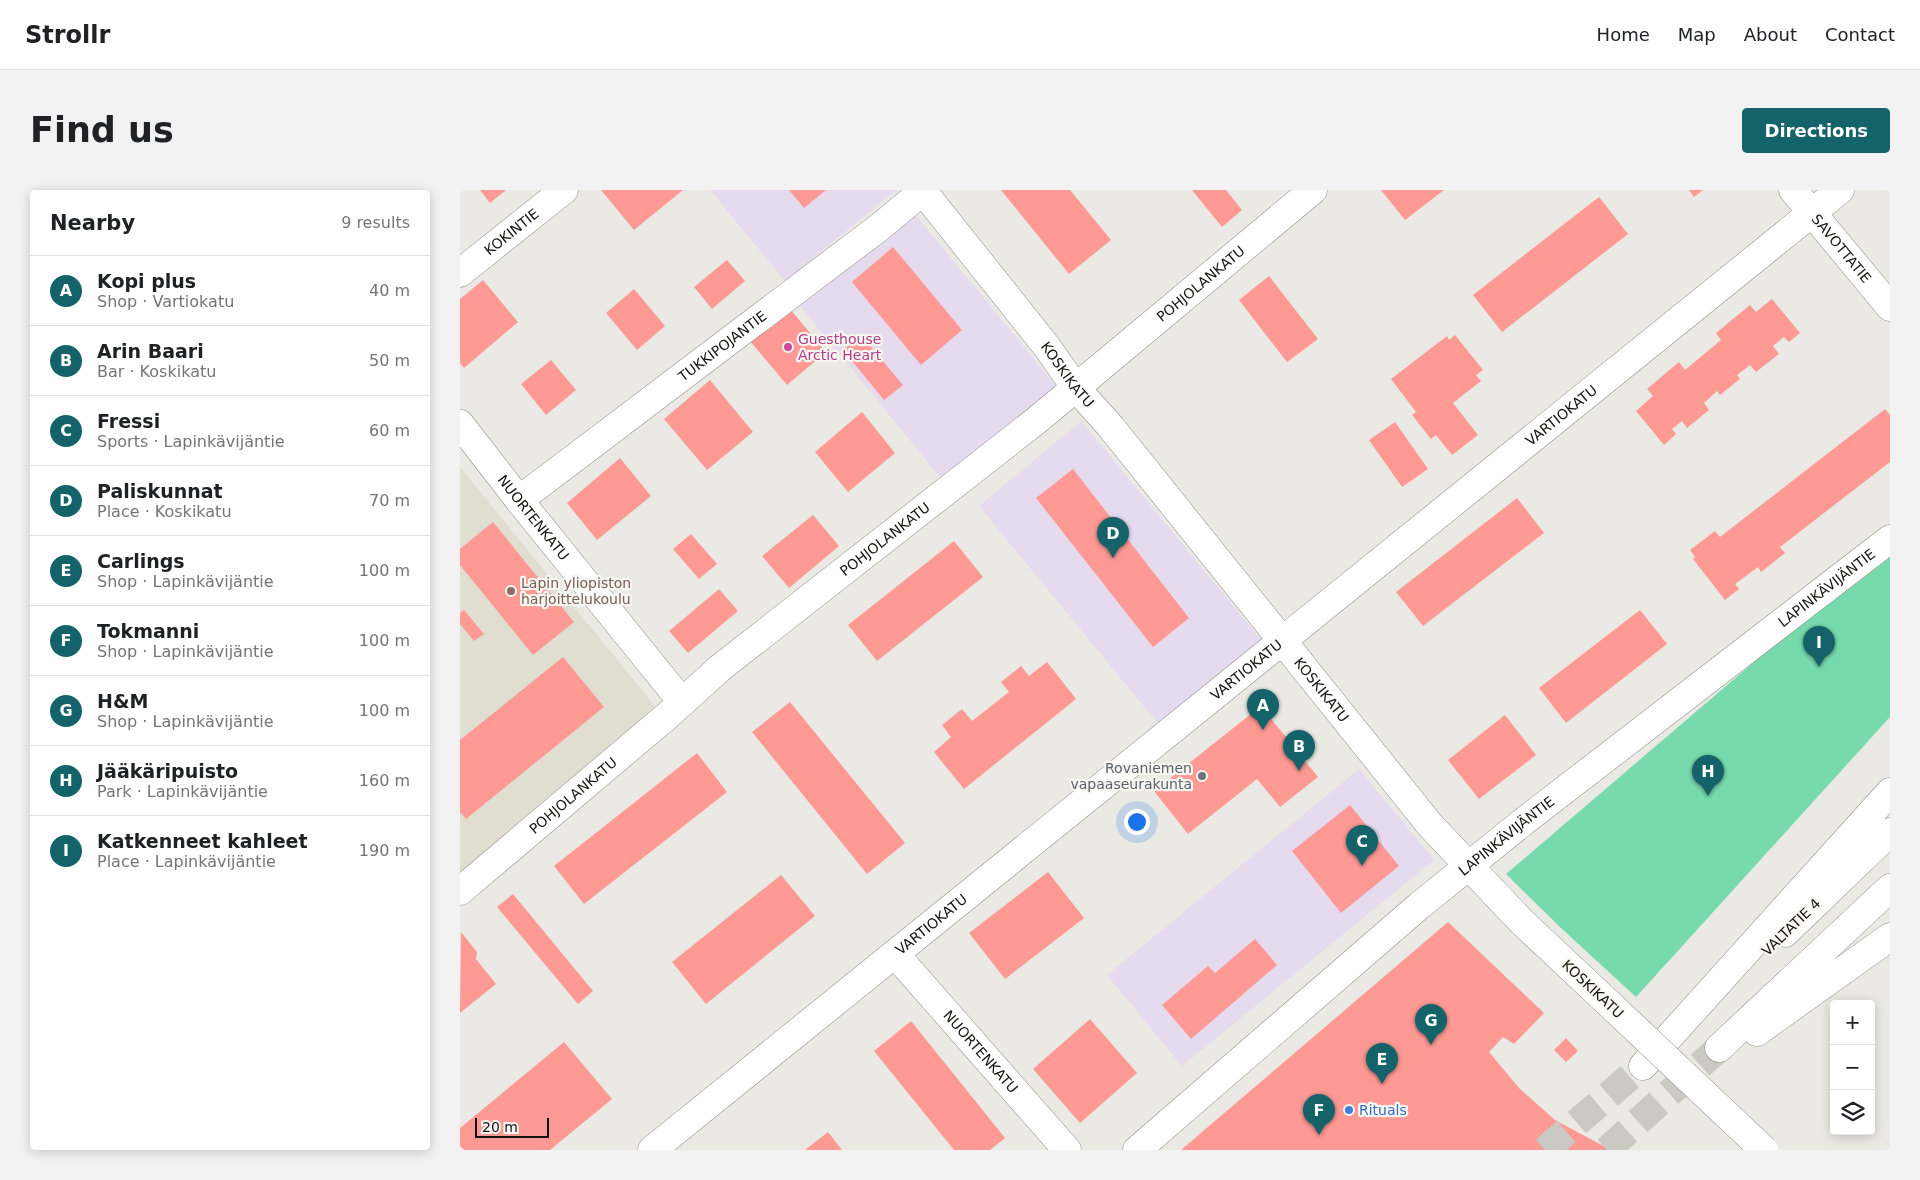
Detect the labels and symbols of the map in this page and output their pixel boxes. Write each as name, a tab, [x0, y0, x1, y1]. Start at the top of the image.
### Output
street label: KOKINTIE	[481, 205, 542, 258]
street label: SAVOTTATIE	[1809, 211, 1874, 286]
street label: POHJOLANKATU	[1153, 242, 1248, 325]
street label: TUKKIPOJANTIE	[674, 308, 770, 385]
place label: Guesthouse Arctic Heart	[798, 331, 882, 363]
street label: KOSKIKATU	[1038, 338, 1097, 411]
marker: Guesthouse Arctic Heart	[782, 341, 794, 353]
street label: VARTIOKATU	[1522, 382, 1600, 449]
street label: NUORTENKATU	[495, 472, 572, 563]
street label: POHJOLANKATU	[837, 499, 933, 579]
pin: D	[1097, 517, 1129, 558]
street label: LAPINKÄVIJÄNTIE	[1775, 546, 1878, 630]
place label: Lapin yliopiston harjoittelukoulu	[521, 575, 631, 607]
marker: Lapin yliopiston harjoittelukoulu	[505, 585, 517, 597]
pin: I	[1803, 626, 1835, 667]
street label: VARTIOKATU	[1207, 636, 1285, 704]
street label: KOSKIKATU	[1291, 654, 1352, 725]
pin: A	[1247, 689, 1279, 730]
pin: B	[1283, 730, 1315, 771]
street label: POHJOLANKATU	[526, 754, 620, 837]
pin: H	[1692, 755, 1724, 796]
place label: Rovaniemen vapaaseurakunta	[1070, 760, 1192, 792]
marker: Rovaniemen vapaaseurakunta	[1196, 770, 1208, 782]
street label: LAPINKÄVIJÄNTIE	[1455, 793, 1557, 879]
your location	[1124, 809, 1150, 835]
pin: C	[1346, 825, 1378, 866]
street label: VARTIOKATU	[892, 891, 970, 958]
street label: VALTATIE 4	[1758, 895, 1824, 959]
street label: KOSKIKATU	[1559, 957, 1627, 1021]
pin: G	[1415, 1004, 1447, 1045]
street label: NUORTENKATU	[940, 1007, 1021, 1096]
pin: E	[1366, 1043, 1398, 1084]
pin: F	[1303, 1094, 1335, 1135]
place label: Rituals	[1359, 1102, 1407, 1118]
marker: Rituals	[1343, 1104, 1355, 1116]
scale bar	[475, 1115, 549, 1138]

